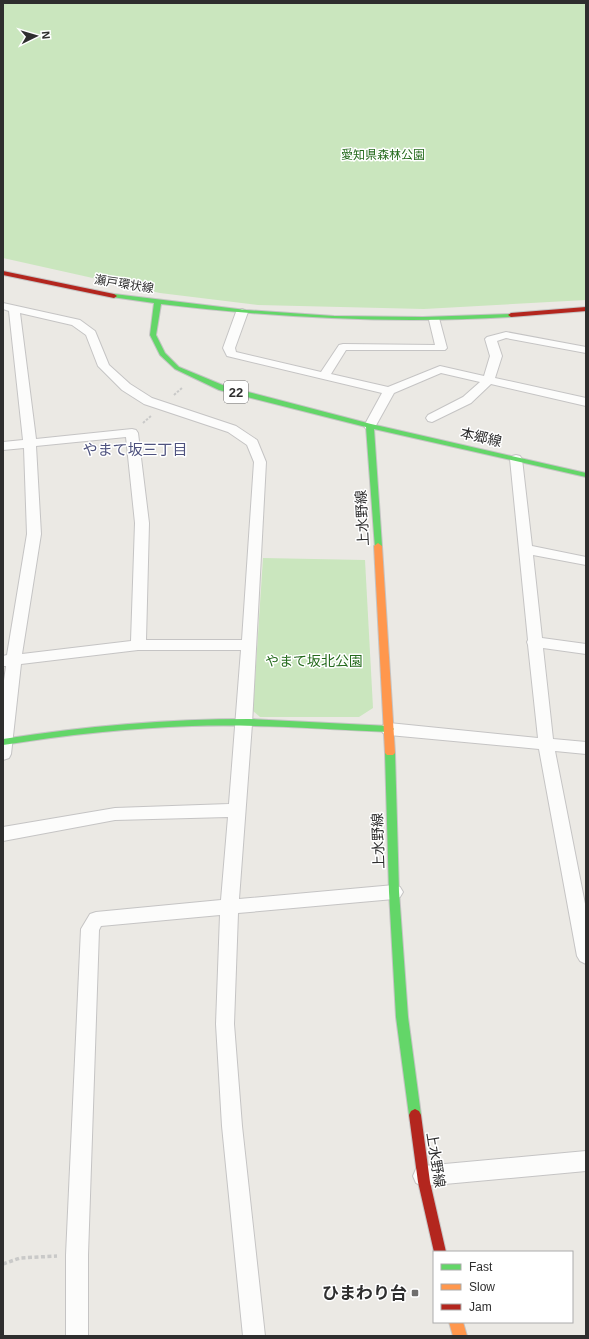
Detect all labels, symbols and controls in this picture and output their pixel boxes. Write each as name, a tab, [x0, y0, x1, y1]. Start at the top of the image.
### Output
north arrow	[16, 16, 56, 56]
text: N	[40, 31, 52, 40]
park label: 愛知県森林公園	[341, 148, 425, 162]
street label: 瀬戸環状線	[93, 272, 155, 296]
road number: 22	[224, 381, 248, 403]
street label: 本郷線	[459, 424, 503, 450]
district label: やまて坂三丁目	[82, 441, 188, 458]
street label: 上水野線	[353, 490, 371, 546]
park label: やまて坂北公園	[265, 653, 363, 669]
street label: 上水野線	[369, 813, 387, 869]
street label: 上水野線	[424, 1131, 448, 1189]
legend	[433, 1251, 573, 1323]
text: Fast	[469, 1260, 493, 1274]
text: Slow	[469, 1280, 495, 1294]
place label: ひまわり台	[322, 1284, 407, 1303]
marker: ひまわり台	[410, 1288, 420, 1298]
text: Jam	[469, 1300, 492, 1314]

